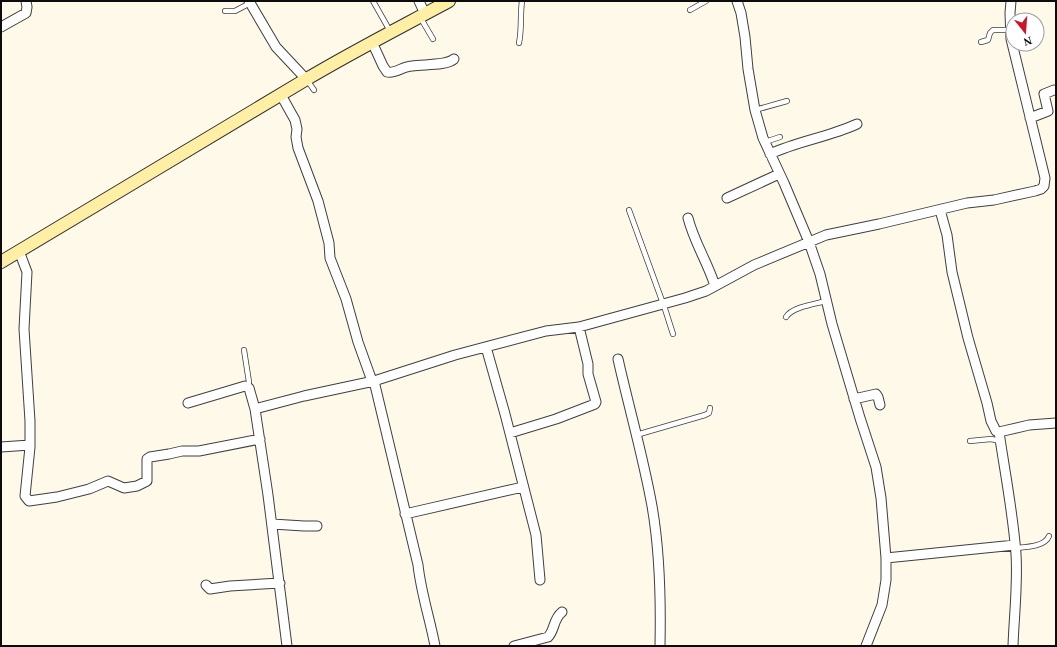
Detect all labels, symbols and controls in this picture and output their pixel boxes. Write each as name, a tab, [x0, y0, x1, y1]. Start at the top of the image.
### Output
north arrow	[1005, 12, 1045, 52]
text: N	[1022, 35, 1033, 48]

